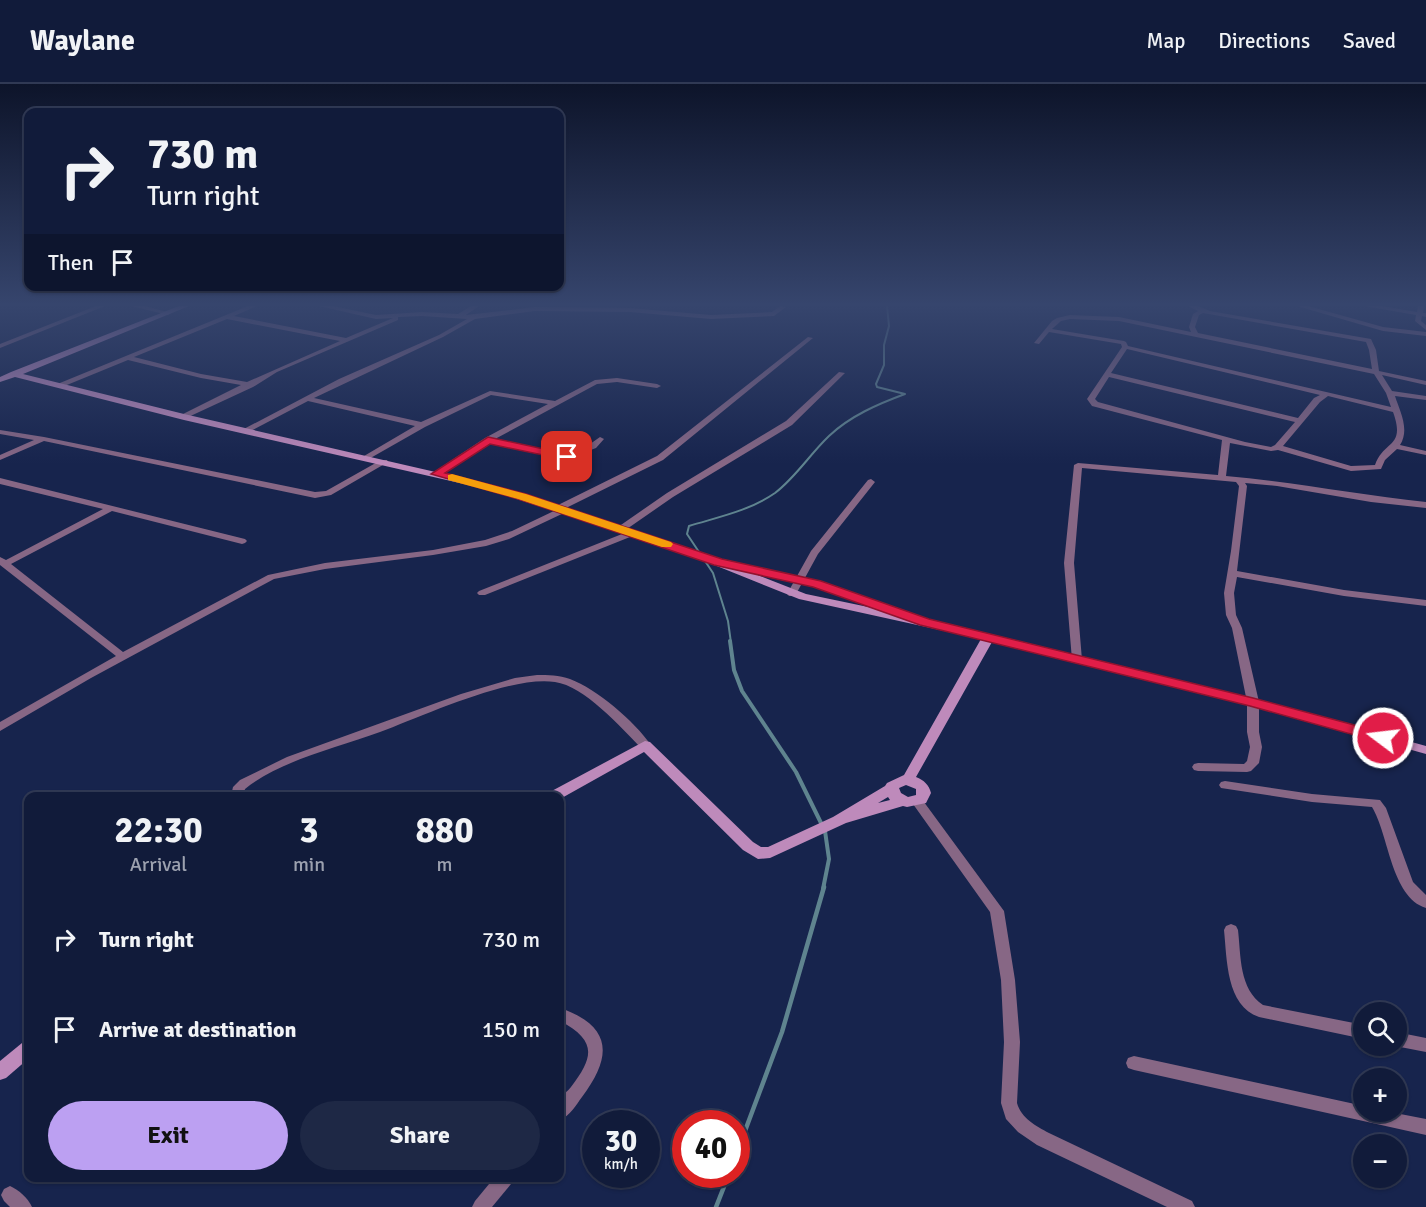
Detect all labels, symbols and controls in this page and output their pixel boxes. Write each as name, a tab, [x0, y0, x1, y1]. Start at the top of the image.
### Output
text: Waylane	[30, 24, 135, 58]
text: Map	[1147, 28, 1185, 54]
text: Directions	[1218, 28, 1310, 54]
text: Saved	[1343, 28, 1396, 54]
text: 730 m	[147, 129, 258, 180]
icon: right	[48, 132, 126, 210]
text: Turn right	[147, 180, 260, 213]
icon: arrive	[106, 246, 139, 279]
text: Then	[48, 249, 94, 276]
pin	[541, 431, 592, 482]
icon: arrive	[550, 440, 583, 473]
position arrow	[1351, 706, 1415, 770]
text: 22:30	[114, 808, 203, 853]
text: 3	[299, 808, 319, 853]
text: 880	[415, 808, 474, 853]
text: Arrival	[130, 852, 187, 877]
text: min	[293, 852, 325, 877]
text: m	[437, 852, 453, 877]
icon: right	[48, 923, 81, 956]
text: Turn right	[99, 926, 194, 953]
text: 730 m	[482, 926, 540, 953]
map controls	[1353, 1002, 1407, 1188]
button: search	[1353, 1002, 1407, 1056]
icon: arrive	[48, 1013, 81, 1046]
text: Arrive at destination	[99, 1016, 296, 1043]
text: 150 m	[482, 1016, 540, 1043]
button: +	[1353, 1068, 1407, 1122]
button: Exit	[48, 1101, 288, 1170]
button: Share	[300, 1101, 540, 1170]
speed limit sign: 40	[672, 1110, 750, 1188]
text: 30	[605, 1123, 637, 1160]
button: −	[1353, 1134, 1407, 1188]
text: km/h	[604, 1155, 638, 1173]

